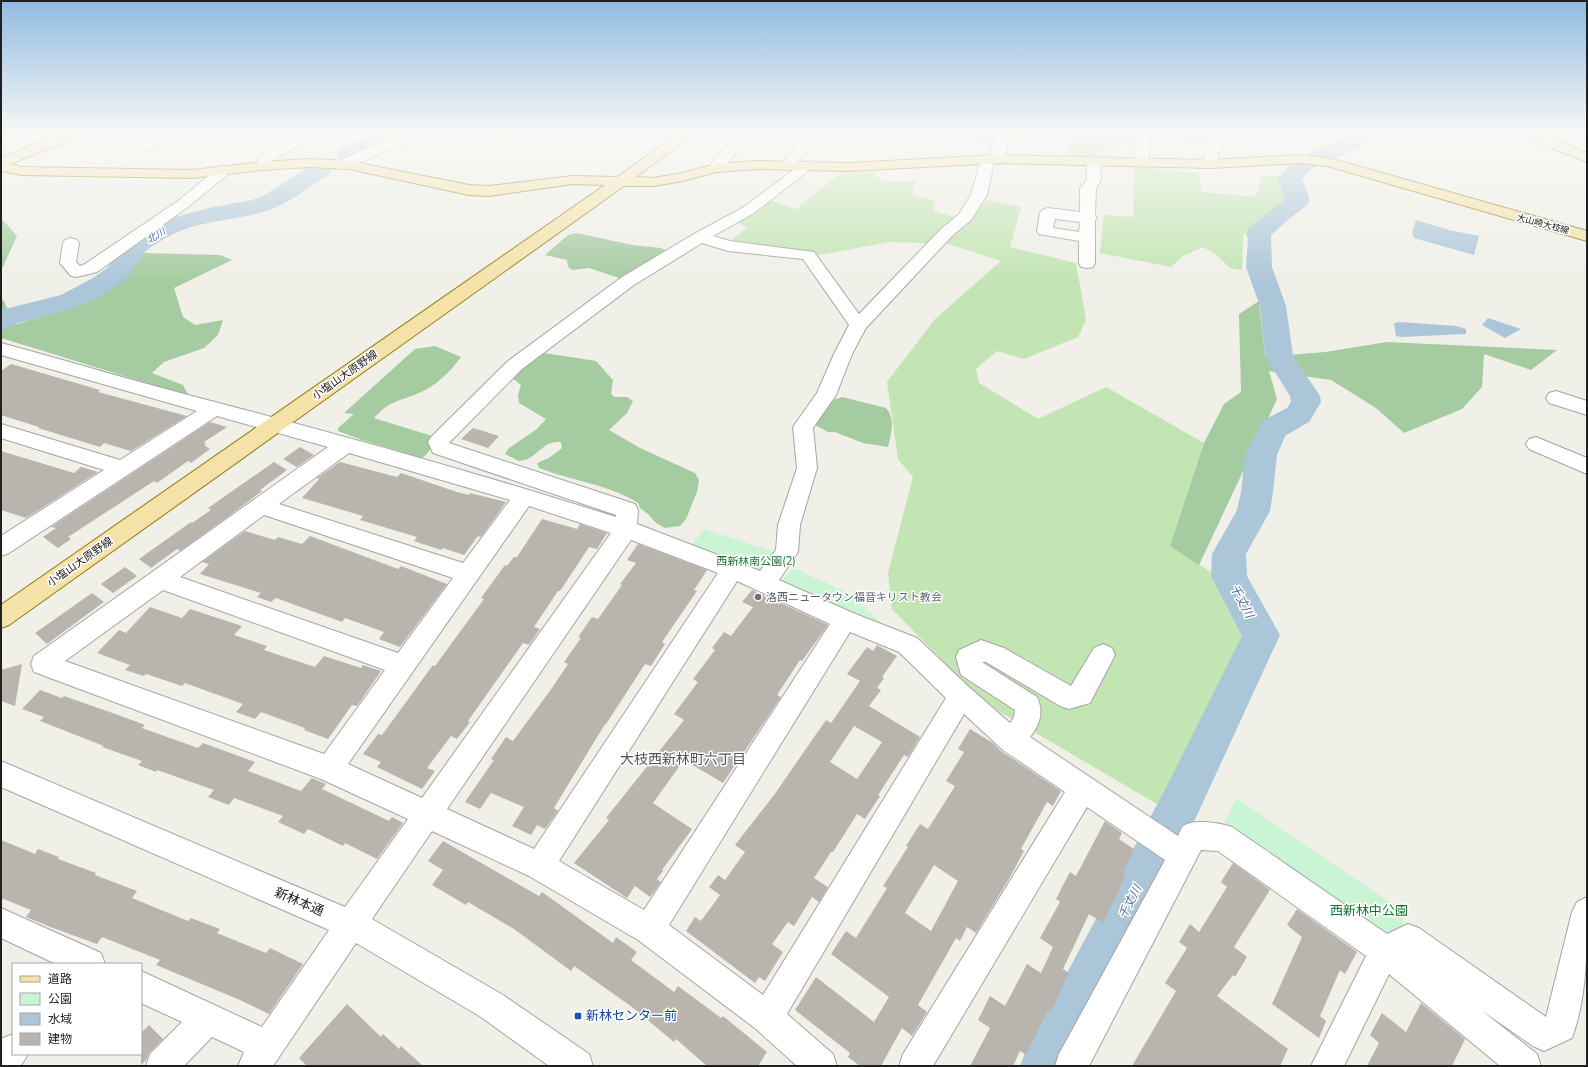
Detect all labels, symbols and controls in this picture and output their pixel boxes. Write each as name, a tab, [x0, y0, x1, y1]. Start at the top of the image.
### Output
street label: 大山崎大枝線	[1515, 211, 1572, 237]
water label: 北川	[144, 224, 169, 247]
street label: 小塩山大原野線	[309, 347, 381, 403]
street label: 小塩山大原野線	[44, 534, 116, 590]
park label: 西新林南公園(2)	[716, 554, 796, 569]
water label: 千丈川	[1226, 581, 1258, 622]
place label: 洛西ニュータウン福音キリスト教会	[766, 590, 942, 605]
marker: 洛西ニュータウン福音キリスト教会	[753, 592, 763, 602]
district label: 大枝西新林町六丁目	[620, 750, 746, 769]
water label: 千丈川	[1115, 881, 1146, 922]
street label: 新林本通	[272, 884, 326, 920]
park label: 西新林中公園	[1330, 902, 1408, 920]
legend	[12, 963, 142, 1055]
text: 道路	[48, 971, 72, 987]
text: 公園	[48, 991, 72, 1007]
place label: 新林センター前	[586, 1007, 677, 1025]
text: 水域	[48, 1011, 72, 1027]
marker: 新林センター前	[573, 1011, 583, 1021]
text: 建物	[48, 1031, 72, 1047]

